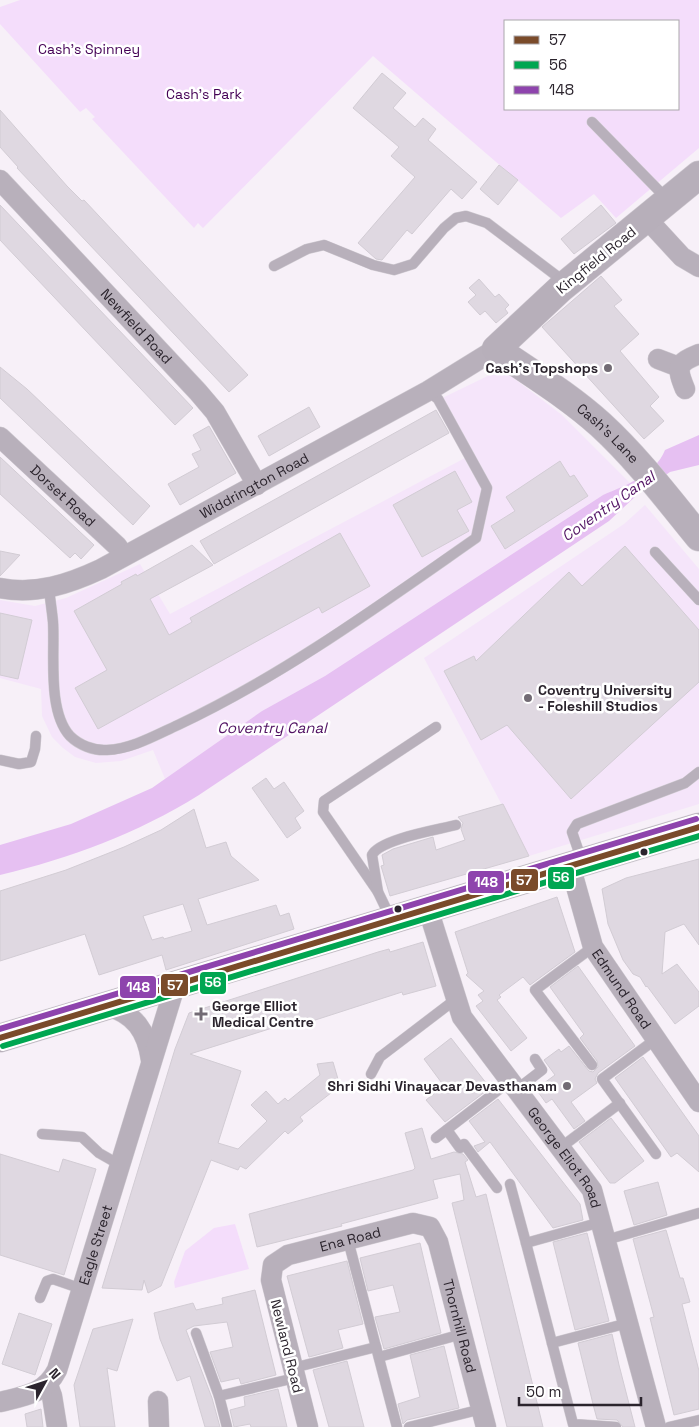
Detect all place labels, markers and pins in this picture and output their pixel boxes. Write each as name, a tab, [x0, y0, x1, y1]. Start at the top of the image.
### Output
place label: Cash's Topshops	[486, 359, 598, 377]
marker: Cash's Topshops	[602, 362, 614, 374]
place label: Coventry University - Foleshill Studios	[538, 681, 672, 715]
marker: Coventry University - Foleshill Studios	[522, 692, 534, 704]
unlabelled marker	[639, 847, 649, 857]
unlabelled marker	[393, 904, 403, 914]
place label: George Elliot Medical Centre	[212, 997, 314, 1031]
marker: George Elliot Medical Centre	[194, 1007, 208, 1021]
place label: Shri Sidhi Vinayacar Devasthanam	[328, 1077, 557, 1095]
marker: Shri Sidhi Vinayacar Devasthanam	[561, 1080, 573, 1092]

